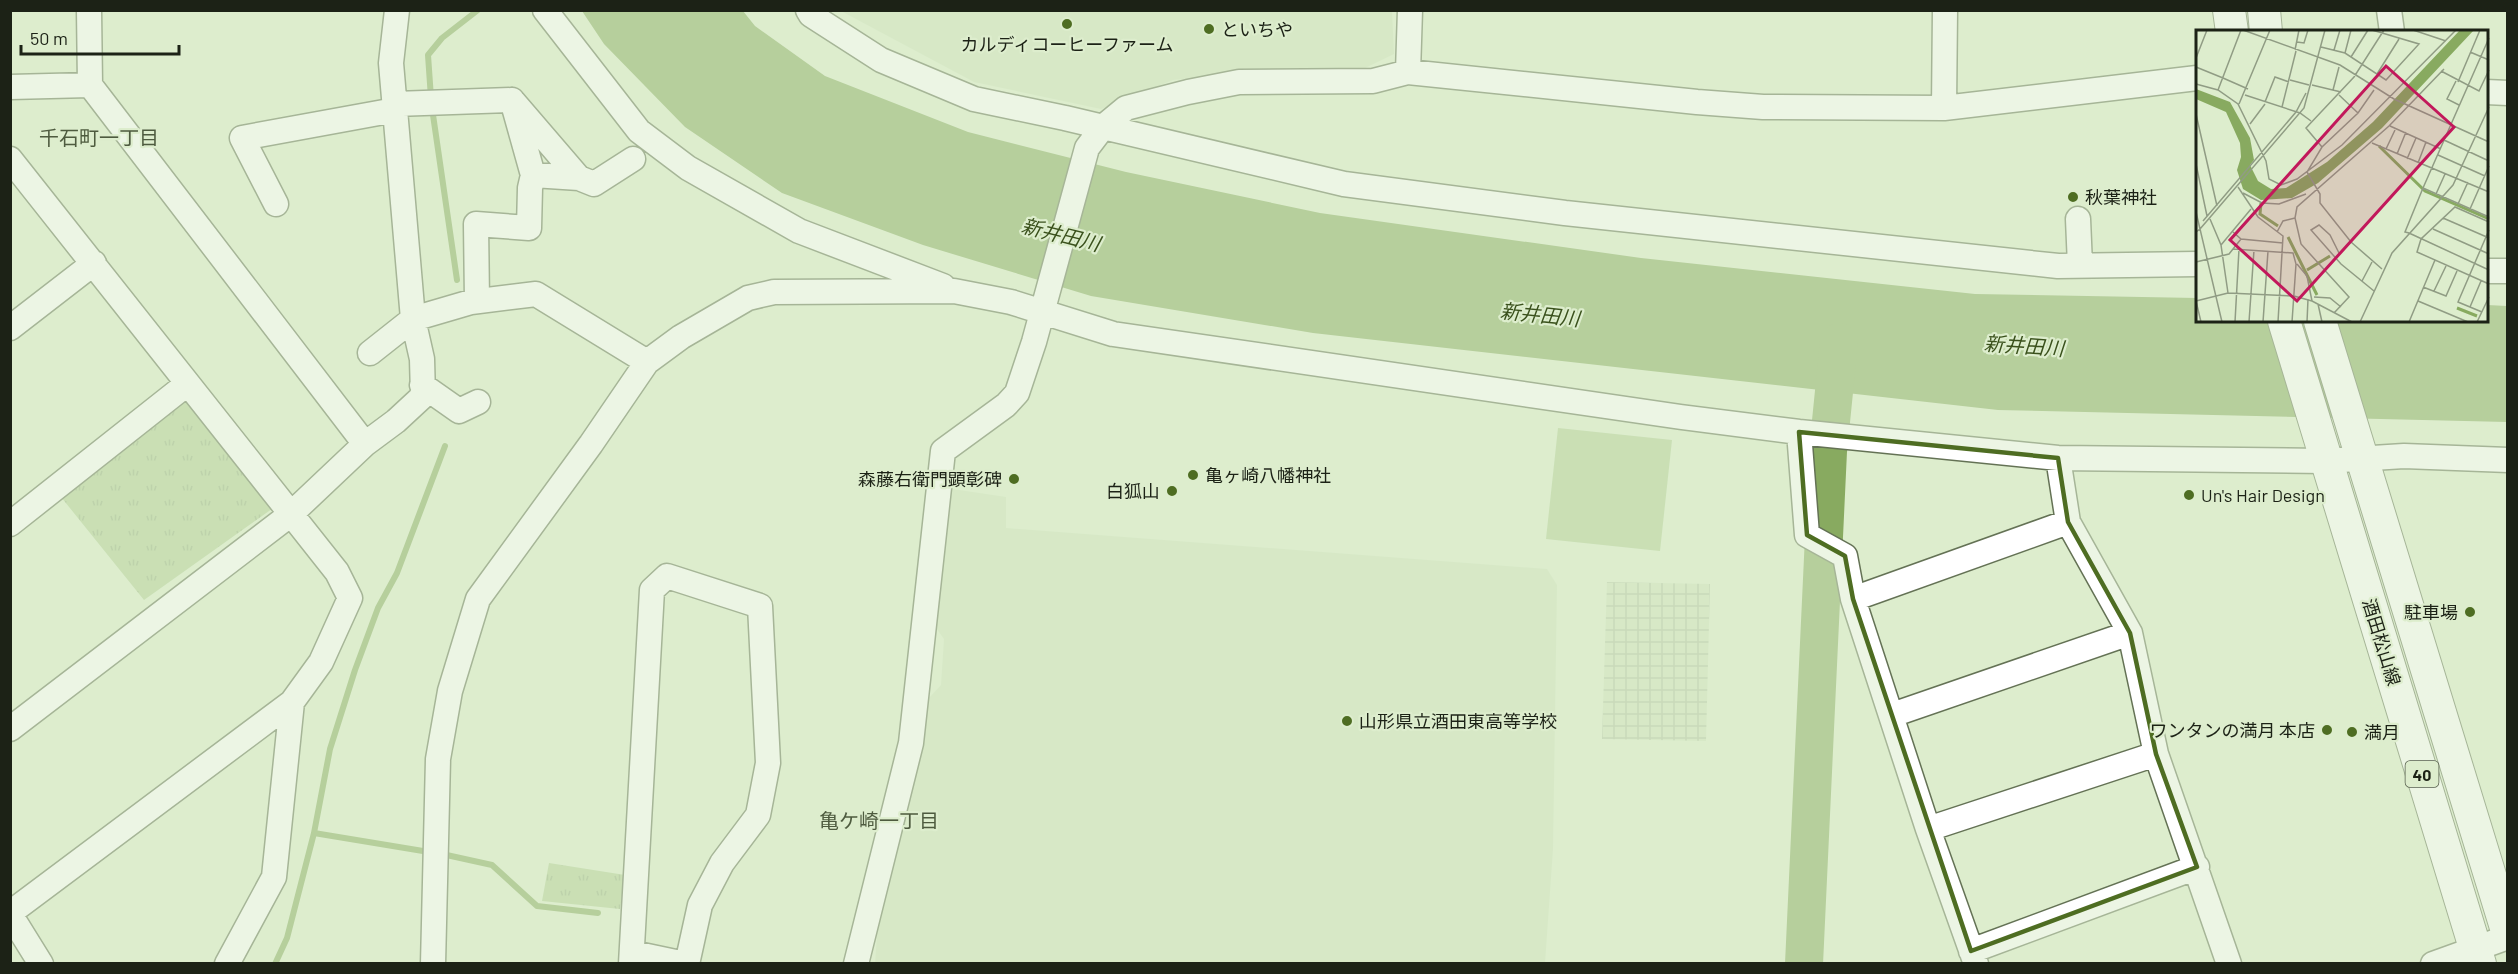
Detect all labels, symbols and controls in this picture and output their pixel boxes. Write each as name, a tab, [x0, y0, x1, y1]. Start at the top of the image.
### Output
marker: カルディコーヒーファーム	[1060, 17, 1074, 31]
scale bar	[21, 18, 178, 56]
place label: といちや	[1221, 18, 1293, 40]
marker: といちや	[1202, 22, 1216, 36]
text: 50 m	[30, 27, 68, 49]
inset map	[2196, 30, 2488, 322]
place label: カルディコーヒーファーム	[960, 33, 1174, 55]
district label: 千石町一丁目	[39, 125, 159, 149]
place label: 秋葉神社	[2085, 186, 2157, 208]
marker: 秋葉神社	[2066, 190, 2080, 204]
water label: 新井田川	[1019, 213, 1105, 256]
water label: 新井田川	[1499, 298, 1583, 330]
water label: 新井田川	[1983, 330, 2067, 360]
place label: 亀ヶ崎八幡神社	[1205, 464, 1331, 486]
place label: 森藤右衛門顕彰碑	[858, 468, 1002, 490]
marker: 亀ヶ崎八幡神社	[1186, 468, 1200, 482]
marker: 森藤右衛門顕彰碑	[1007, 472, 1021, 486]
place label: 白狐山	[1106, 480, 1160, 502]
marker: 白狐山	[1165, 484, 1179, 498]
place label: Un's Hair Design	[2201, 484, 2325, 506]
marker: Un's Hair Design	[2182, 488, 2196, 502]
street label: 酒田松山線	[2358, 596, 2406, 688]
place label: 駐車場	[2404, 601, 2458, 623]
marker: 駐車場	[2463, 605, 2477, 619]
place label: 山形県立酒田東高等学校	[1359, 710, 1557, 732]
marker: 山形県立酒田東高等学校	[1340, 714, 1354, 728]
place label: ワンタンの満月 本店	[2149, 719, 2315, 741]
place label: 満月	[2364, 721, 2400, 743]
marker: ワンタンの満月 本店	[2320, 723, 2334, 737]
marker: 満月	[2345, 725, 2359, 739]
road number: 40	[2406, 761, 2438, 787]
district label: 亀ケ崎一丁目	[819, 808, 939, 832]

